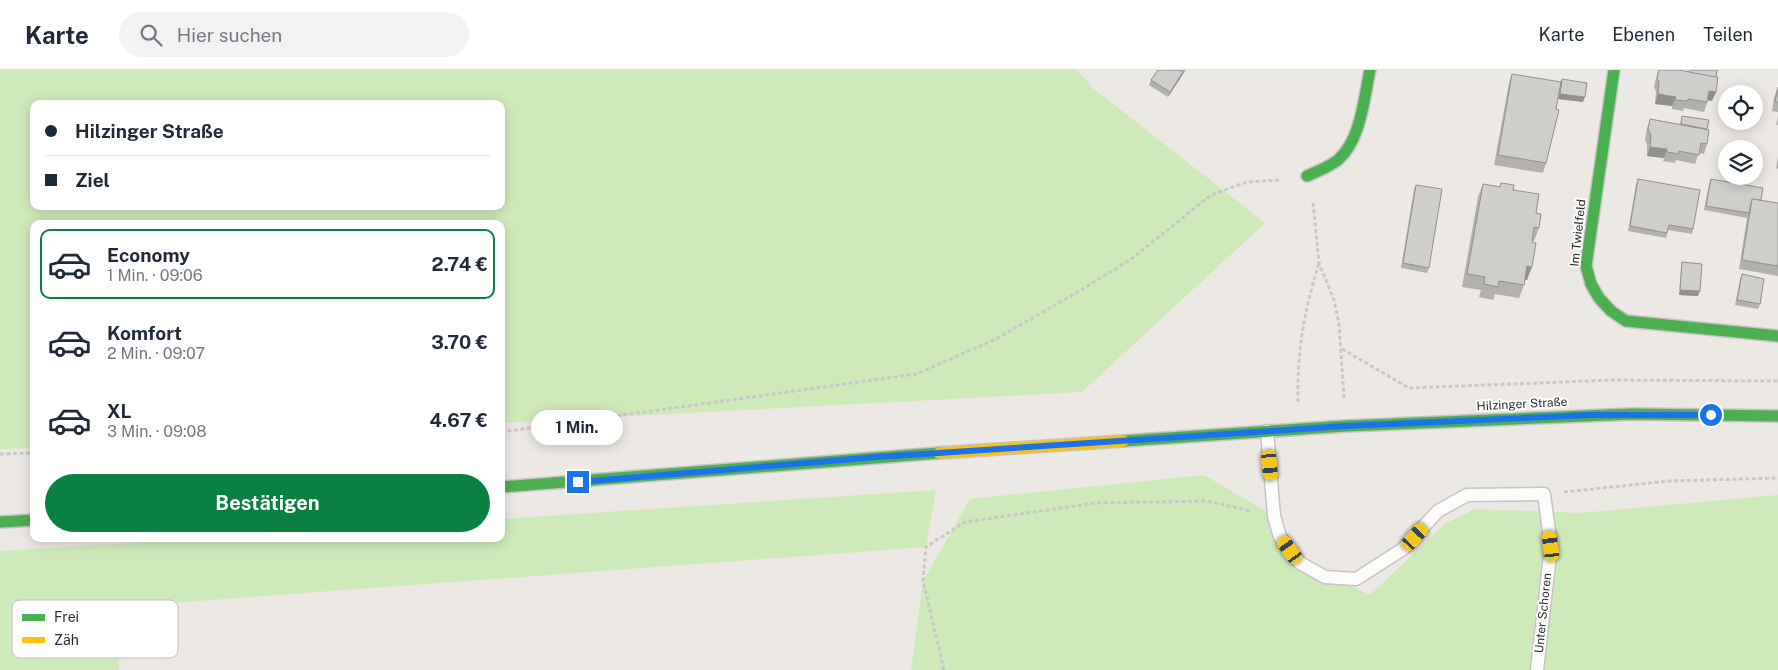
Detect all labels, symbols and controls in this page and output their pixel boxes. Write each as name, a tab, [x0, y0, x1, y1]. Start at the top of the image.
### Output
search box	[119, 12, 469, 57]
text: Karte	[25, 21, 89, 49]
icon: search	[137, 21, 165, 49]
text: Hier suchen	[177, 24, 282, 46]
text: Karte	[1539, 24, 1584, 45]
text: Ebenen	[1612, 24, 1675, 45]
text: Teilen	[1703, 24, 1753, 45]
map controls	[1718, 85, 1763, 185]
button: locate	[1718, 85, 1763, 130]
text: Hilzinger Straße	[75, 120, 224, 142]
button: layers	[1718, 140, 1763, 185]
text: Ziel	[75, 169, 110, 191]
street label: Im Twielfeld	[1567, 199, 1589, 267]
icon: car	[47, 242, 92, 287]
text: Economy	[107, 244, 190, 266]
text: 2.74 €	[432, 253, 488, 275]
text: 1 Min. · 09:06	[107, 266, 203, 285]
icon: car	[47, 320, 92, 365]
text: Komfort	[107, 322, 182, 344]
text: 3.70 €	[431, 331, 488, 353]
text: 2 Min. · 09:07	[107, 344, 205, 363]
street label: Hilzinger Straße	[1476, 395, 1568, 413]
icon: car	[47, 398, 92, 443]
text: XL	[107, 400, 132, 422]
route start	[1700, 404, 1722, 426]
text: 4.67 €	[430, 409, 488, 431]
callout: 1 Min.	[532, 410, 624, 444]
text: 1 Min.	[555, 418, 599, 437]
text: 3 Min. · 09:08	[107, 422, 207, 441]
car	[1261, 449, 1278, 481]
route end	[567, 471, 589, 493]
button: Bestätigen	[45, 474, 490, 532]
car	[1399, 521, 1430, 553]
car	[1541, 530, 1560, 562]
car	[1275, 533, 1304, 567]
street label: Unter Schoren	[1532, 572, 1554, 654]
legend	[12, 600, 178, 658]
text: Frei	[54, 609, 79, 625]
text: Zäh	[54, 632, 79, 648]

